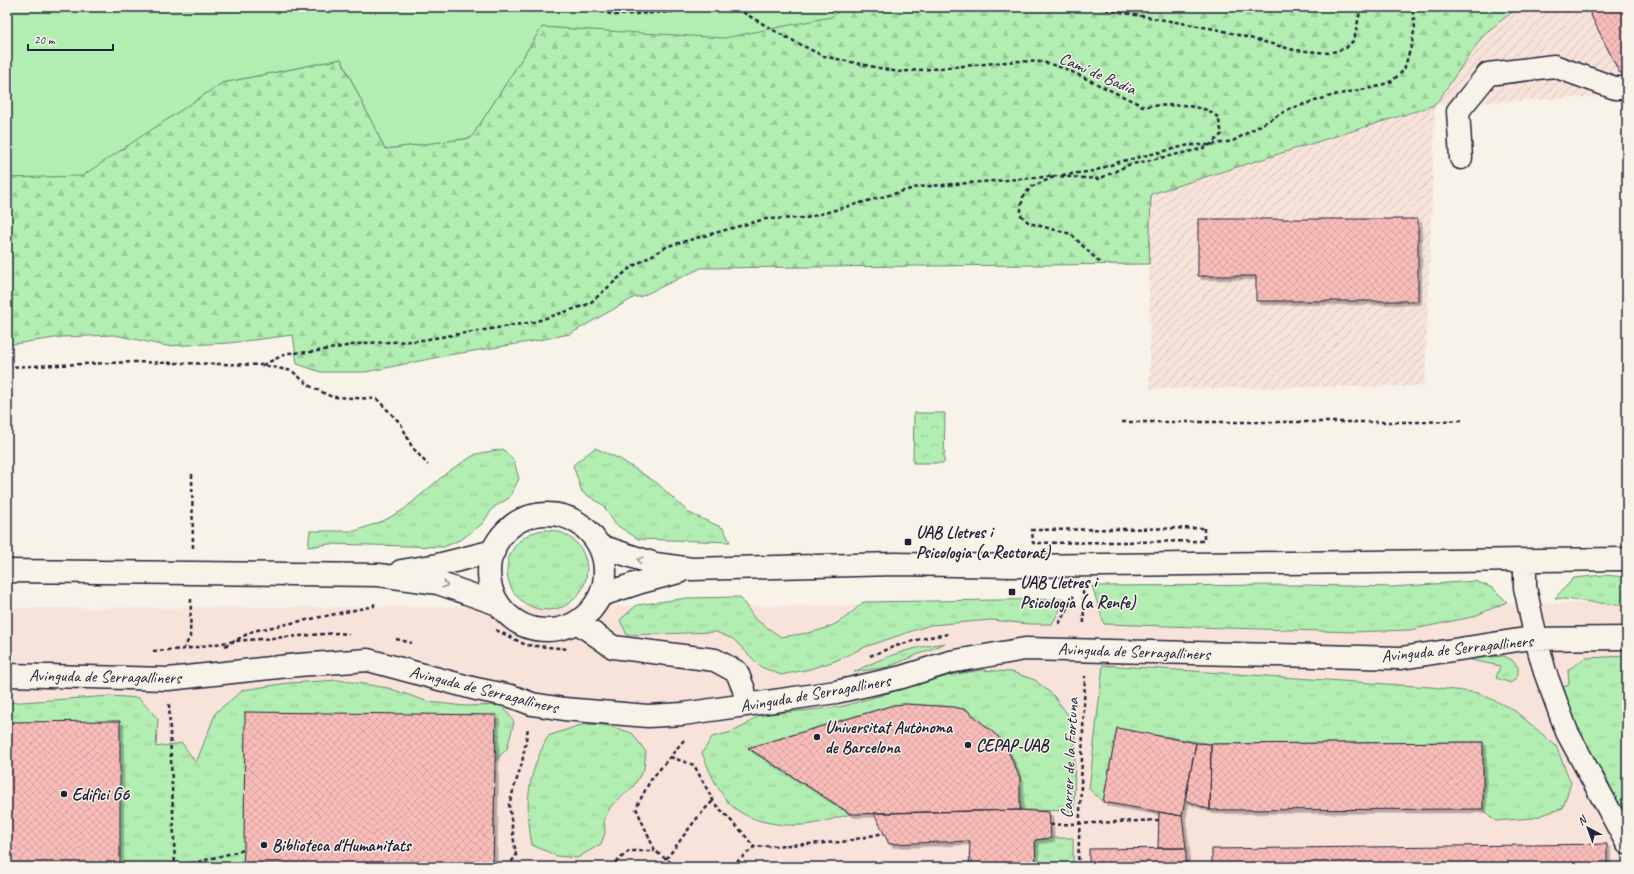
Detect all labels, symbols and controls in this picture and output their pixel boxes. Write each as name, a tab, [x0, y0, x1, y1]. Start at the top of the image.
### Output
scale bar	[28, 26, 113, 52]
text: 20 m	[34, 32, 56, 48]
street label: Camí de Badia	[1056, 47, 1141, 100]
place label: UAB Lletres i Psicologia (a Rectorat)	[916, 522, 1051, 563]
marker: UAB Lletres i Psicologia (a Rectorat)	[903, 537, 913, 547]
one-way arrow	[637, 556, 644, 564]
place label: UAB Lletres i Psicologia (a Renfe)	[1020, 572, 1137, 613]
one-way arrow	[442, 581, 449, 589]
marker: UAB Lletres i Psicologia (a Renfe)	[1007, 587, 1017, 597]
street label: Avinguda de Serragalliners	[1380, 630, 1536, 667]
street label: Avinguda de Serragalliners	[1058, 638, 1212, 665]
street label: Avinguda de Serragalliners	[408, 661, 562, 719]
street label: Avinguda de Serragalliners	[29, 665, 183, 688]
street label: Avinguda de Serragalliners	[738, 670, 894, 717]
street label: Carrer de la Fortuna	[1056, 696, 1083, 819]
place label: Universitat Autònoma de Barcelona	[825, 717, 954, 758]
marker: Universitat Autònoma de Barcelona	[812, 732, 822, 742]
place label: CEPAP-UAB	[976, 735, 1050, 756]
marker: CEPAP-UAB	[963, 740, 973, 750]
place label: Edifici G6	[72, 784, 130, 805]
marker: Edifici G6	[59, 789, 69, 799]
north arrow	[1568, 808, 1608, 848]
text: N	[1574, 812, 1590, 828]
place label: Biblioteca d'Humanitats	[272, 835, 413, 856]
marker: Biblioteca d'Humanitats	[259, 840, 269, 850]

